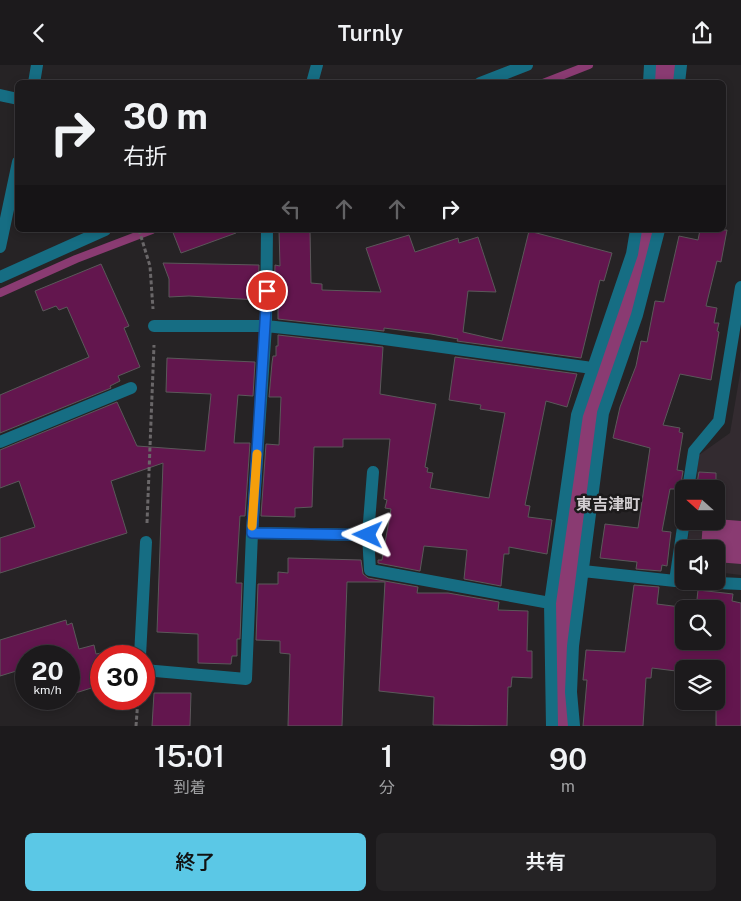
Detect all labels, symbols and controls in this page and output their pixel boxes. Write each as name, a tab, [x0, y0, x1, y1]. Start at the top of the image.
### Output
icon: back	[25, 19, 53, 47]
icon: share	[688, 19, 716, 47]
text: Turnly	[338, 20, 403, 46]
text: 30 m	[123, 96, 208, 137]
icon: right	[40, 100, 105, 165]
text: 右折	[123, 143, 167, 169]
icon: left	[277, 195, 305, 223]
icon: ahead	[330, 195, 358, 223]
icon: ahead	[383, 195, 411, 223]
icon: right	[436, 195, 464, 223]
pin	[246, 270, 288, 312]
icon: arrive	[253, 277, 281, 305]
north arrow	[675, 480, 725, 530]
map controls	[675, 480, 725, 710]
district label: 東吉津町	[576, 495, 640, 514]
position arrow	[341, 508, 393, 560]
button: sound	[675, 540, 725, 590]
button: search	[675, 600, 725, 650]
speed limit sign: 30	[90, 645, 155, 710]
text: 20	[32, 656, 64, 686]
button: layers	[675, 660, 725, 710]
text: km/h	[33, 683, 62, 697]
text: 15:01	[154, 738, 225, 774]
text: 1	[381, 738, 393, 774]
text: 90	[549, 741, 587, 777]
text: m	[561, 777, 575, 796]
text: 到着	[174, 778, 206, 797]
text: 分	[379, 778, 395, 797]
button: 終了	[25, 833, 366, 891]
button: 共有	[376, 833, 716, 891]

